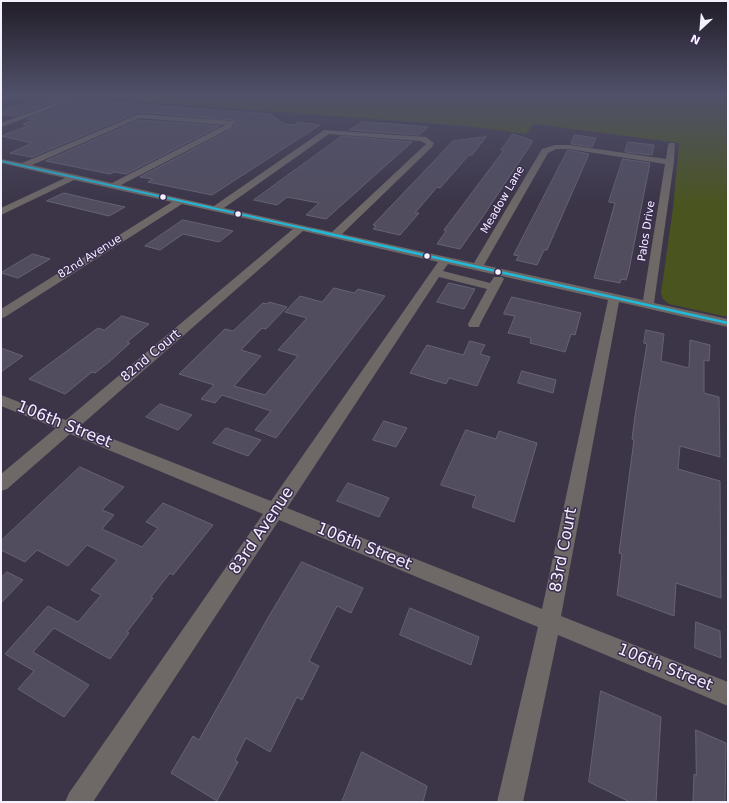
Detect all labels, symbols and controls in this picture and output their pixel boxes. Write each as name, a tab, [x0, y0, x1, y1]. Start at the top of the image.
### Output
north arrow	[681, 8, 721, 48]
text: N	[689, 31, 703, 47]
street label: Meadow Lane	[478, 164, 528, 236]
unlabelled marker	[158, 192, 168, 202]
street label: Palos Drive	[636, 200, 658, 262]
unlabelled marker	[233, 209, 243, 219]
street label: 82nd Avenue	[56, 232, 124, 282]
unlabelled marker	[422, 251, 432, 261]
unlabelled marker	[493, 267, 503, 277]
street label: 82nd Court	[118, 327, 184, 385]
street label: 106th Street	[14, 397, 114, 453]
street label: 83rd Avenue	[226, 484, 298, 578]
street label: 83rd Court	[546, 506, 582, 594]
street label: 106th Street	[314, 519, 414, 575]
street label: 106th Street	[615, 640, 715, 696]

